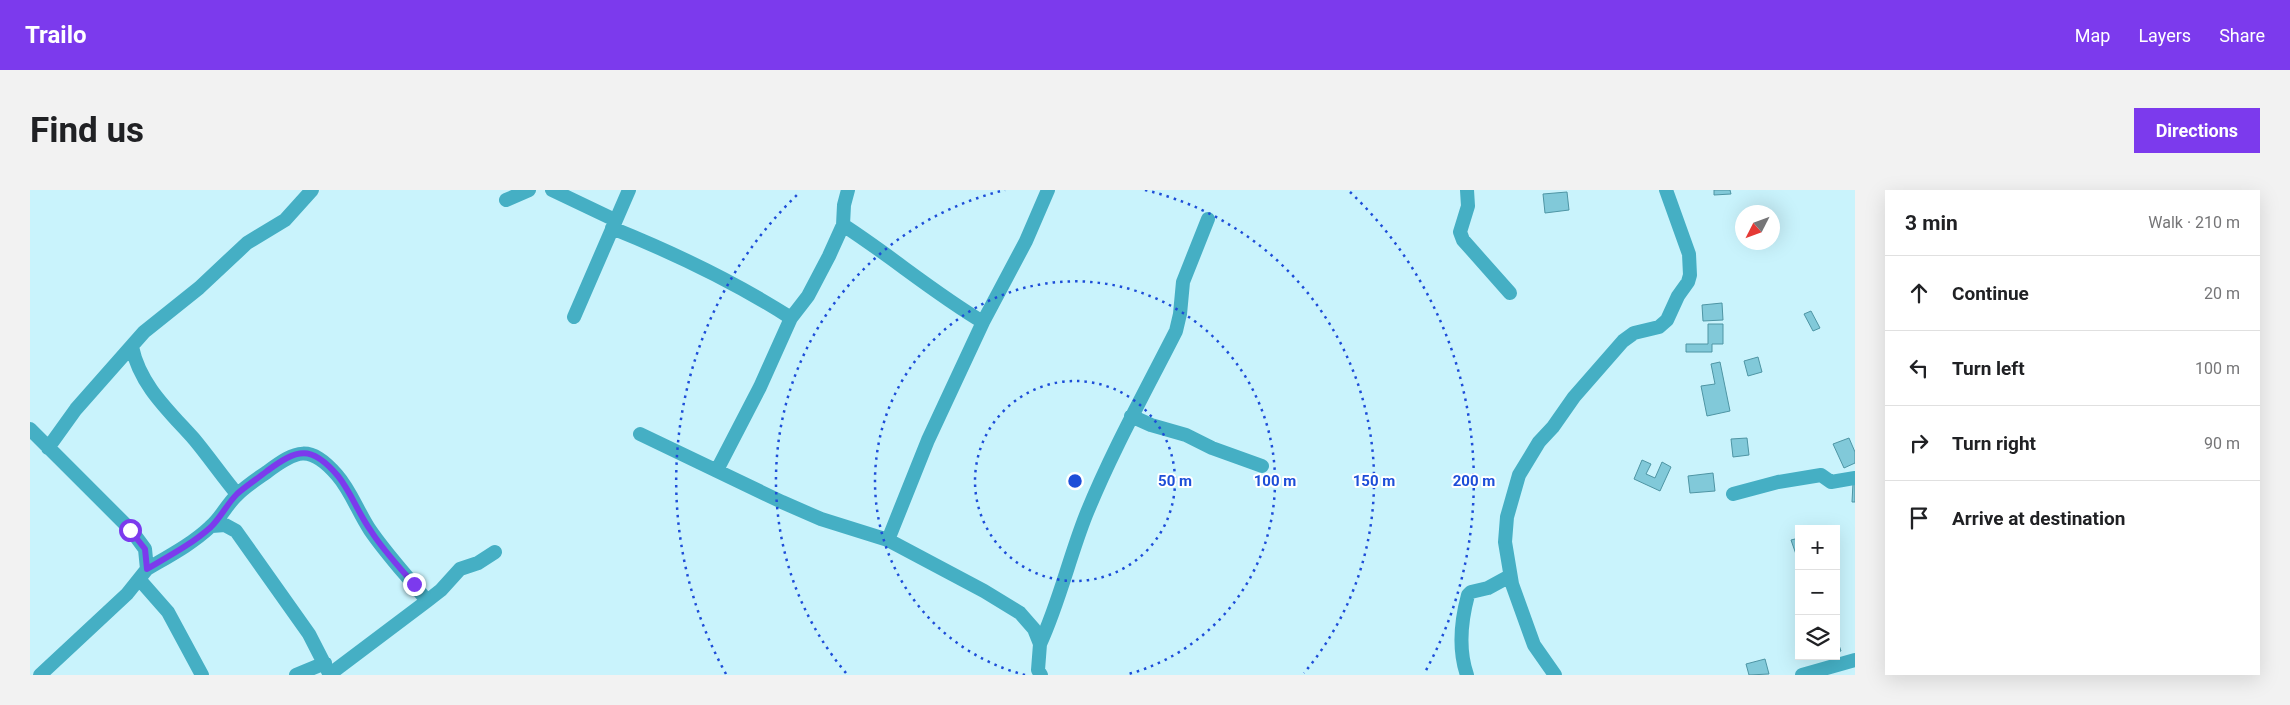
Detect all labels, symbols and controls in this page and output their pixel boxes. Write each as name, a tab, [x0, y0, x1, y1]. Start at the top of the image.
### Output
text: Trailo	[25, 21, 87, 49]
text: Map	[2075, 25, 2110, 46]
text: Layers	[2138, 25, 2191, 46]
text: Share	[2219, 25, 2265, 46]
button: Directions	[2134, 108, 2260, 153]
text: Find us	[30, 110, 144, 151]
north arrow	[1735, 205, 1780, 250]
text: 3 min	[1905, 211, 1958, 235]
text: Walk · 210 m	[2148, 213, 2240, 232]
icon: ahead	[1905, 279, 1933, 307]
text: Continue	[1952, 282, 2029, 305]
text: 20 m	[2204, 284, 2240, 303]
icon: left	[1905, 354, 1933, 382]
text: Turn left	[1952, 357, 2025, 380]
text: 100 m	[2195, 359, 2240, 378]
icon: right	[1905, 429, 1933, 457]
text: Turn right	[1952, 432, 2036, 455]
text: 90 m	[2204, 434, 2240, 453]
centre of rings	[1066, 472, 1084, 490]
text: 50 m	[1158, 472, 1192, 490]
text: 100 m	[1254, 472, 1296, 490]
text: 150 m	[1353, 472, 1395, 490]
text: 200 m	[1453, 472, 1495, 490]
icon: arrive	[1905, 504, 1933, 532]
text: Arrive at destination	[1952, 507, 2125, 530]
route start	[119, 519, 142, 542]
map controls	[1795, 525, 1840, 660]
button: +	[1795, 525, 1840, 570]
button: −	[1795, 570, 1840, 615]
route end	[403, 573, 426, 596]
button: layers	[1795, 615, 1840, 660]

